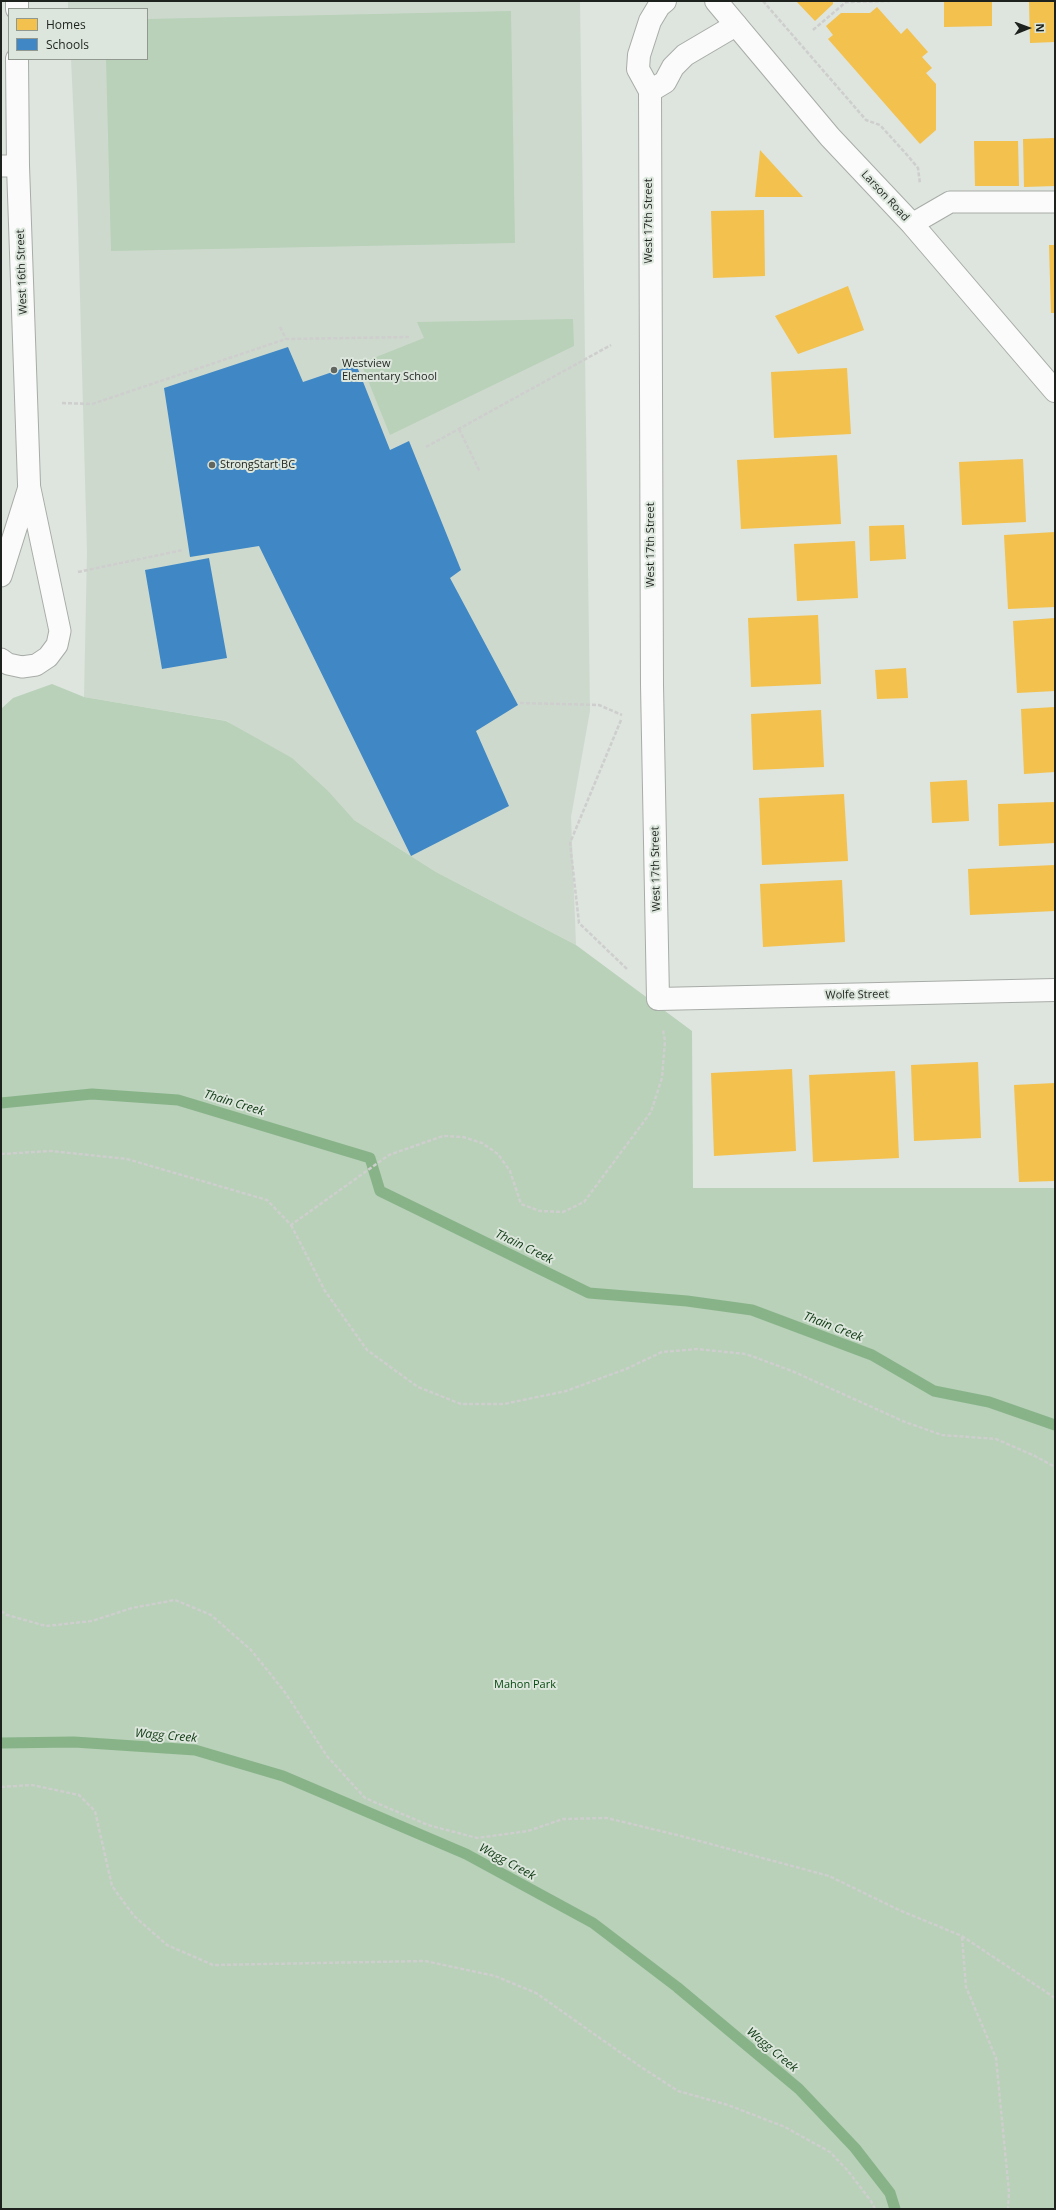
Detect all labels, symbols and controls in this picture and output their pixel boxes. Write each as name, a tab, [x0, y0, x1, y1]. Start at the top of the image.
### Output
legend	[8, 8, 148, 60]
north arrow	[1008, 8, 1048, 48]
text: Homes	[46, 16, 86, 33]
text: N	[1033, 23, 1048, 32]
text: Schools	[46, 36, 89, 53]
street label: Larson Road	[858, 168, 912, 224]
street label: West 17th Street	[642, 178, 656, 264]
street label: West 16th Street	[14, 229, 30, 315]
place label: Westview Elementary School	[342, 357, 437, 383]
marker: Westview Elementary School	[329, 365, 339, 375]
place label: StrongStart BC	[220, 458, 295, 472]
marker: StrongStart BC	[207, 460, 217, 470]
street label: West 17th Street	[644, 502, 658, 588]
street label: West 17th Street	[649, 826, 663, 912]
street label: Wolfe Street	[825, 988, 889, 1002]
water label: Thain Creek	[202, 1087, 266, 1119]
water label: Thain Creek	[493, 1227, 555, 1267]
water label: Thain Creek	[801, 1309, 865, 1345]
park label: Mahon Park	[494, 1678, 556, 1692]
water label: Wagg Creek	[134, 1726, 198, 1746]
water label: Wagg Creek	[476, 1841, 538, 1883]
water label: Wagg Creek	[744, 2024, 800, 2076]

